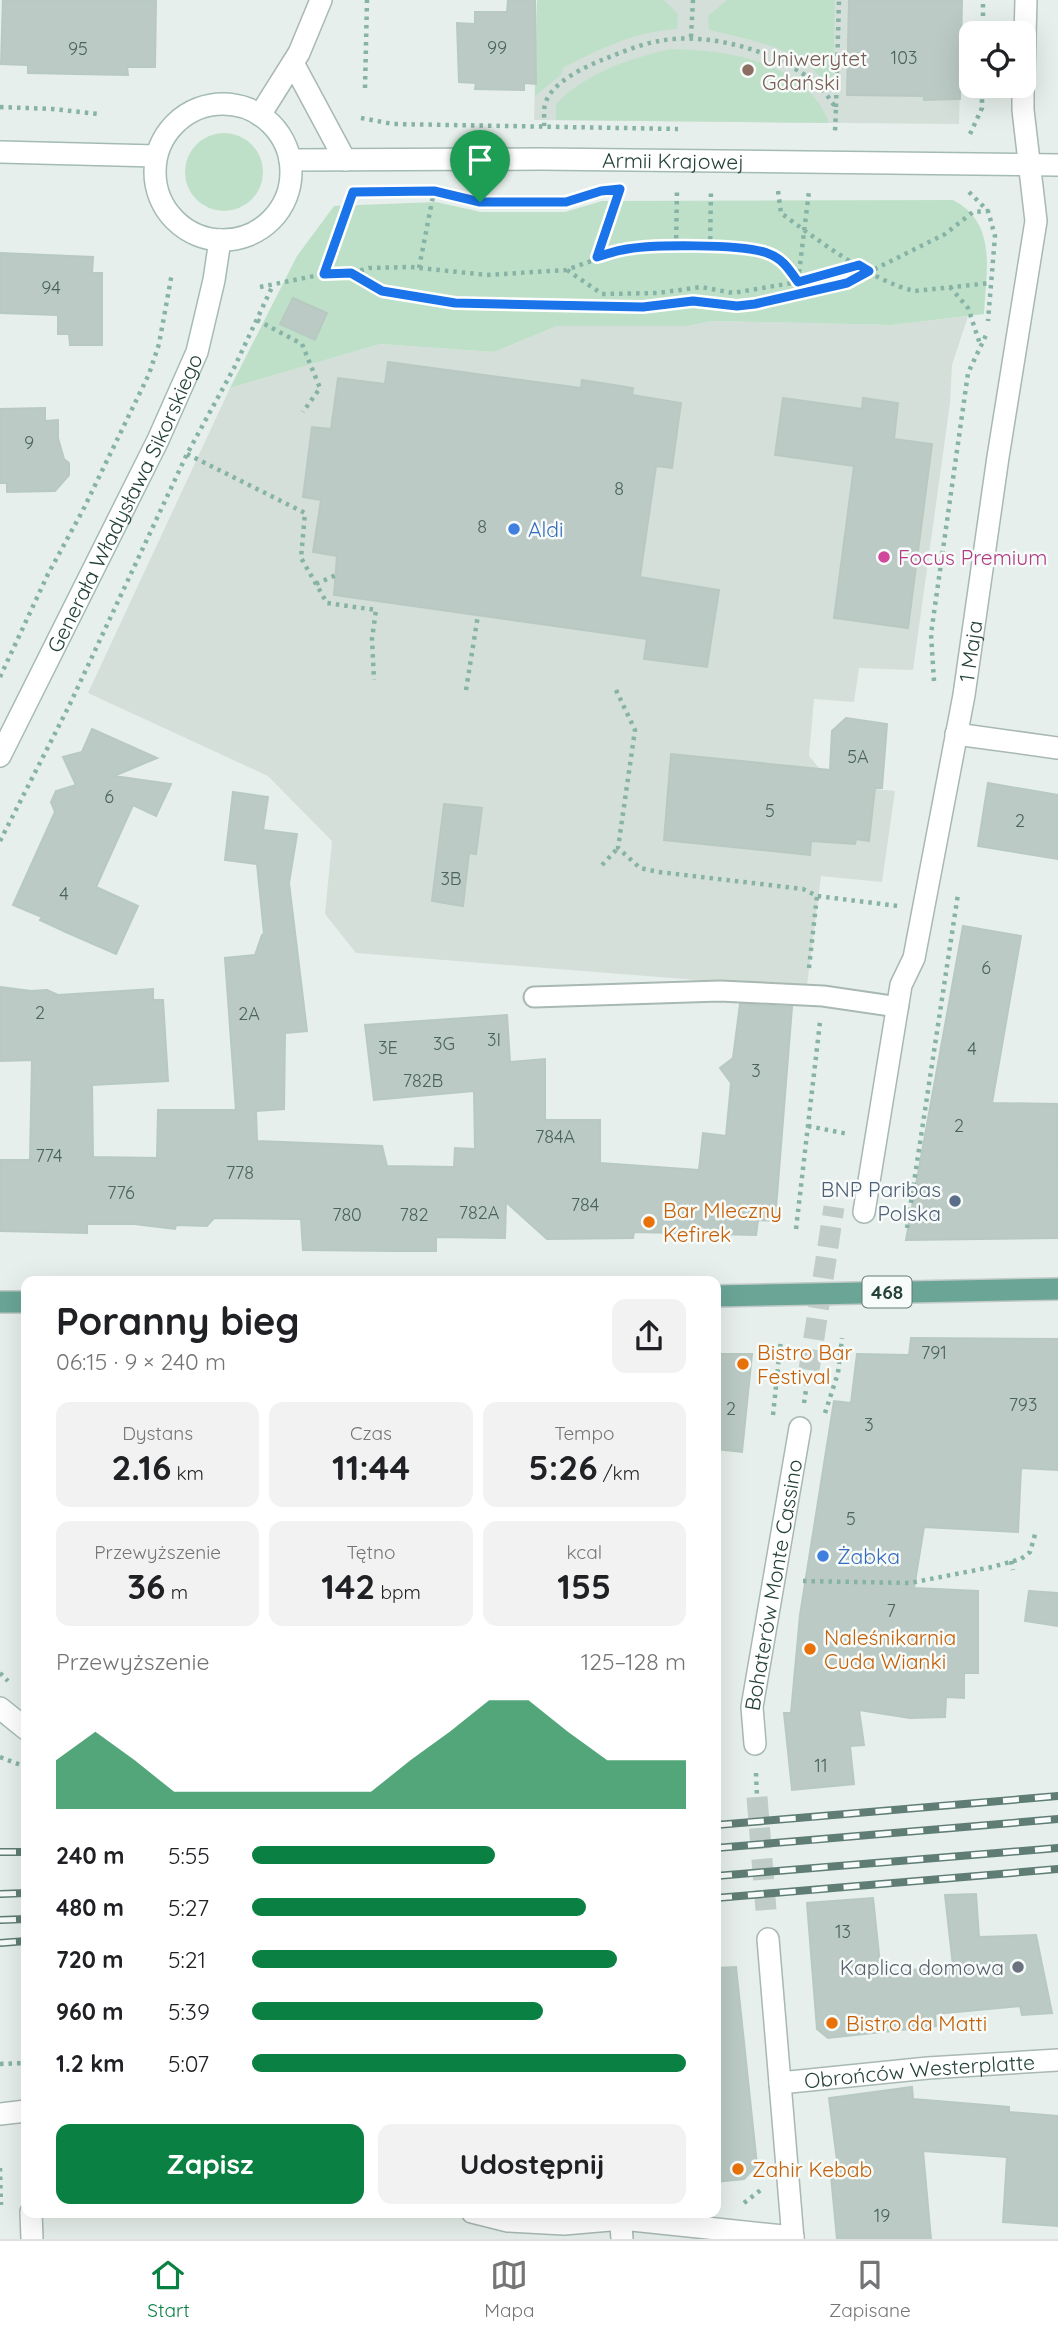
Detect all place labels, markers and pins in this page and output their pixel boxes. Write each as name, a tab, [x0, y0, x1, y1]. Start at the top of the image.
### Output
place label: Uniwerytet Gdański	[762, 45, 867, 95]
marker: Uniwerytet Gdański	[740, 62, 756, 78]
pin	[450, 130, 510, 202]
place label: Aldi	[528, 516, 563, 542]
marker: Aldi	[506, 521, 522, 537]
place label: Focus Premium	[898, 544, 1047, 570]
marker: Focus Premium	[876, 549, 892, 565]
place label: BNP Paribas Polska	[821, 1176, 941, 1226]
marker: BNP Paribas Polska	[947, 1193, 963, 1209]
place label: Bar Mleczny Kefirek	[663, 1197, 782, 1247]
marker: Bar Mleczny Kefirek	[641, 1214, 657, 1230]
place label: Bistro Bar Festival	[757, 1339, 853, 1389]
marker: Bistro Bar Festival	[735, 1356, 751, 1372]
place label: Żabka	[837, 1543, 900, 1569]
marker: Żabka	[815, 1548, 831, 1564]
place label: Naleśnikarnia Cuda Wianki	[824, 1624, 956, 1674]
marker: Naleśnikarnia Cuda Wianki	[802, 1641, 818, 1657]
place label: Kaplica domowa	[840, 1954, 1004, 1980]
marker: Kaplica domowa	[1010, 1959, 1026, 1975]
place label: Bistro da Matti	[846, 2010, 987, 2036]
marker: Bistro da Matti	[824, 2015, 840, 2031]
place label: Zahir Kebab	[752, 2156, 872, 2182]
marker: Zahir Kebab	[730, 2161, 746, 2177]

